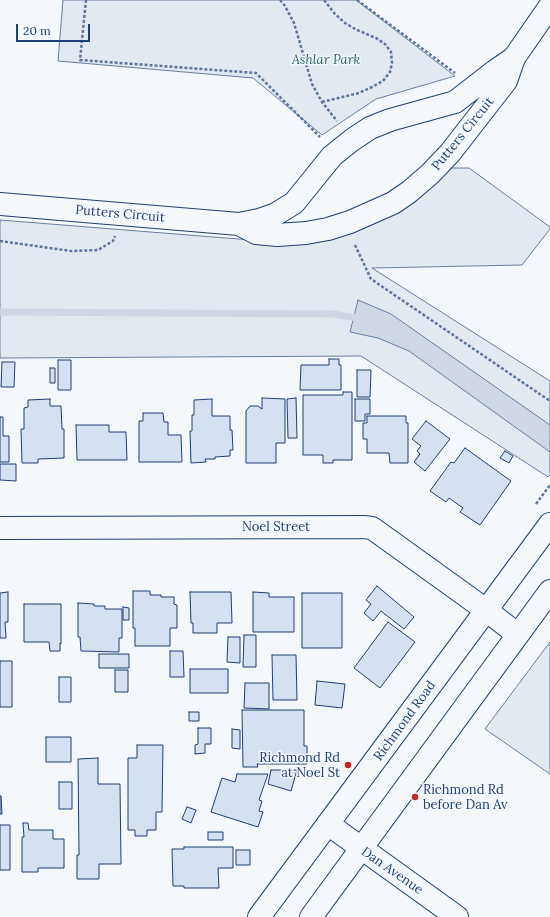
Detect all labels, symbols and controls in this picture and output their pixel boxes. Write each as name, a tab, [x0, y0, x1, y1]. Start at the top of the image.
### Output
scale bar	[18, 16, 92, 42]
text: 20 m	[23, 23, 51, 38]
park label: Ashlar Park	[292, 52, 360, 68]
street label: Putters Circuit	[429, 94, 497, 174]
street label: Putters Circuit	[75, 202, 165, 226]
street label: Noel Street	[242, 519, 310, 535]
street label: Richmond Road	[371, 678, 439, 764]
place label: Richmond Rd at Noel St	[259, 750, 340, 781]
marker: Richmond Rd at Noel St	[343, 760, 353, 770]
place label: Richmond Rd before Dan Av	[423, 782, 508, 813]
marker: Richmond Rd before Dan Av	[410, 792, 420, 802]
street label: Dan Avenue	[358, 844, 426, 898]

